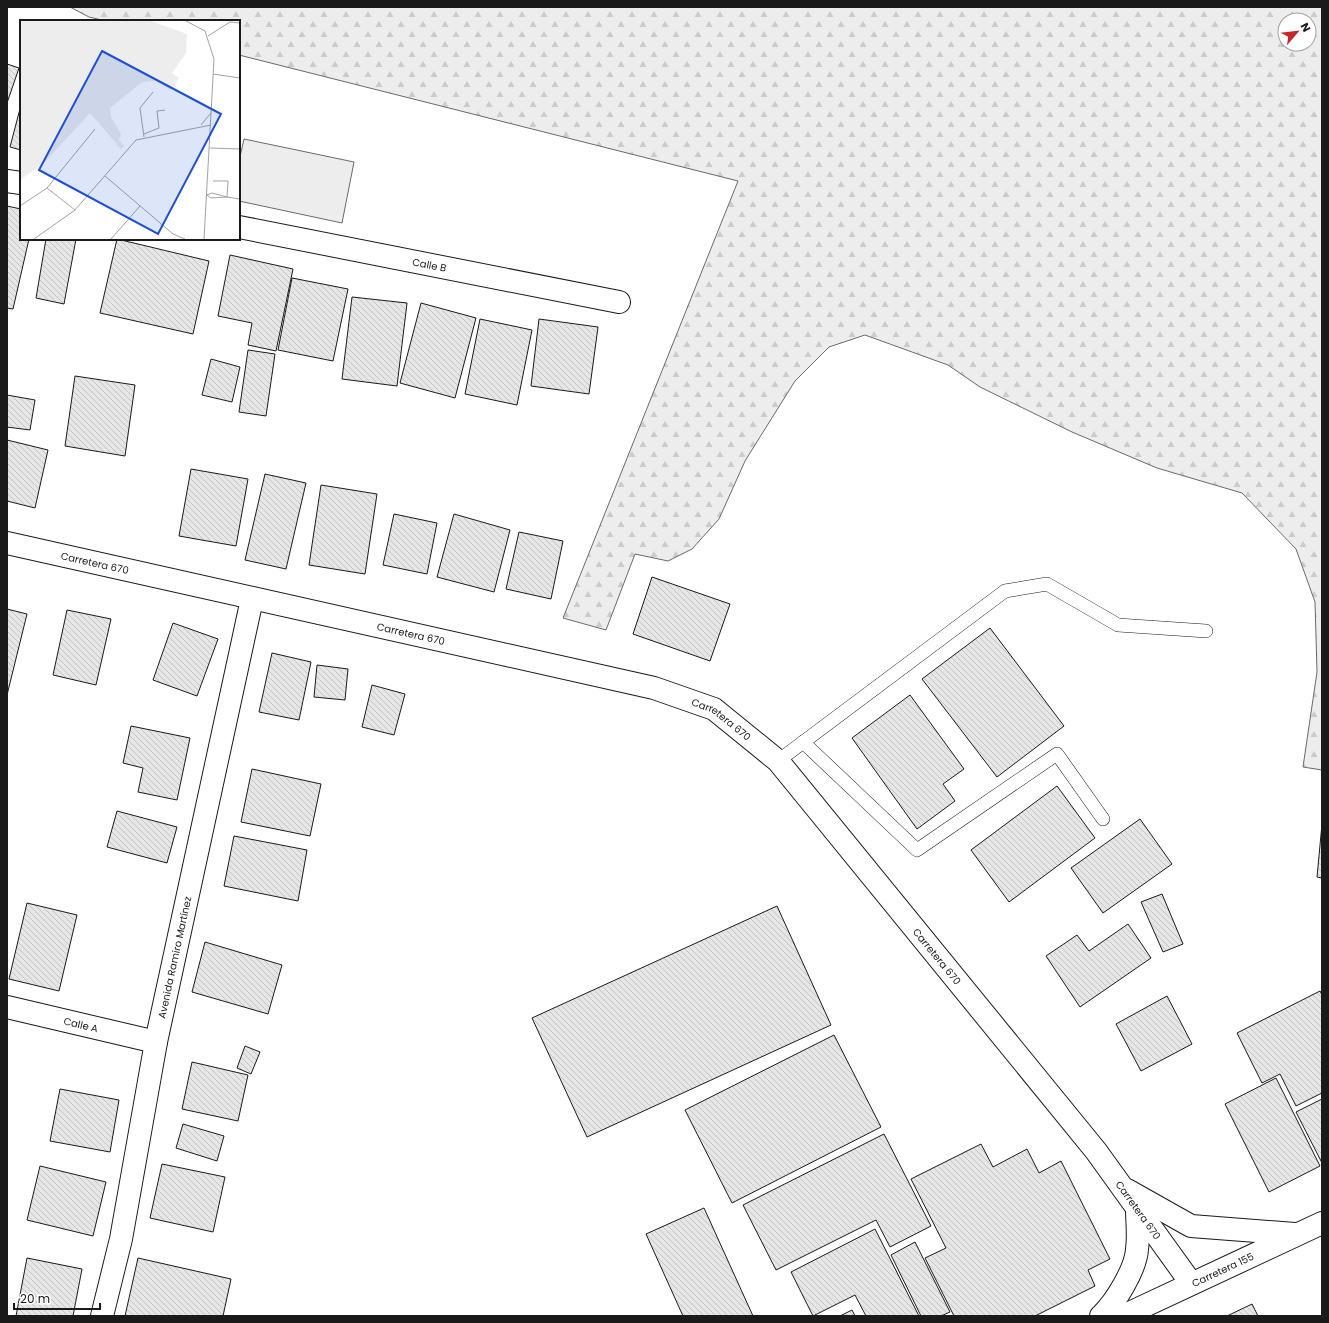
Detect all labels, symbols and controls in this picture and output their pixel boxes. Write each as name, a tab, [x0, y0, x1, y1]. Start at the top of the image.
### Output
north arrow	[1277, 12, 1317, 52]
inset map	[20, 20, 240, 240]
text: N	[1297, 20, 1315, 35]
street label: Calle B	[411, 254, 448, 275]
street label: Carretera 670	[59, 548, 130, 578]
street label: Carretera 670	[376, 619, 446, 648]
street label: Carretera 670	[690, 694, 754, 744]
street label: Avenida Ramiro Martínez	[154, 894, 195, 1020]
street label: Carretera 670	[909, 925, 965, 988]
street label: Calle A	[62, 1013, 100, 1036]
street label: Carretera 670	[1112, 1178, 1165, 1243]
street label: Carretera 155	[1189, 1248, 1256, 1290]
scale bar	[14, 1285, 100, 1311]
text: 20 m	[20, 1290, 50, 1307]

